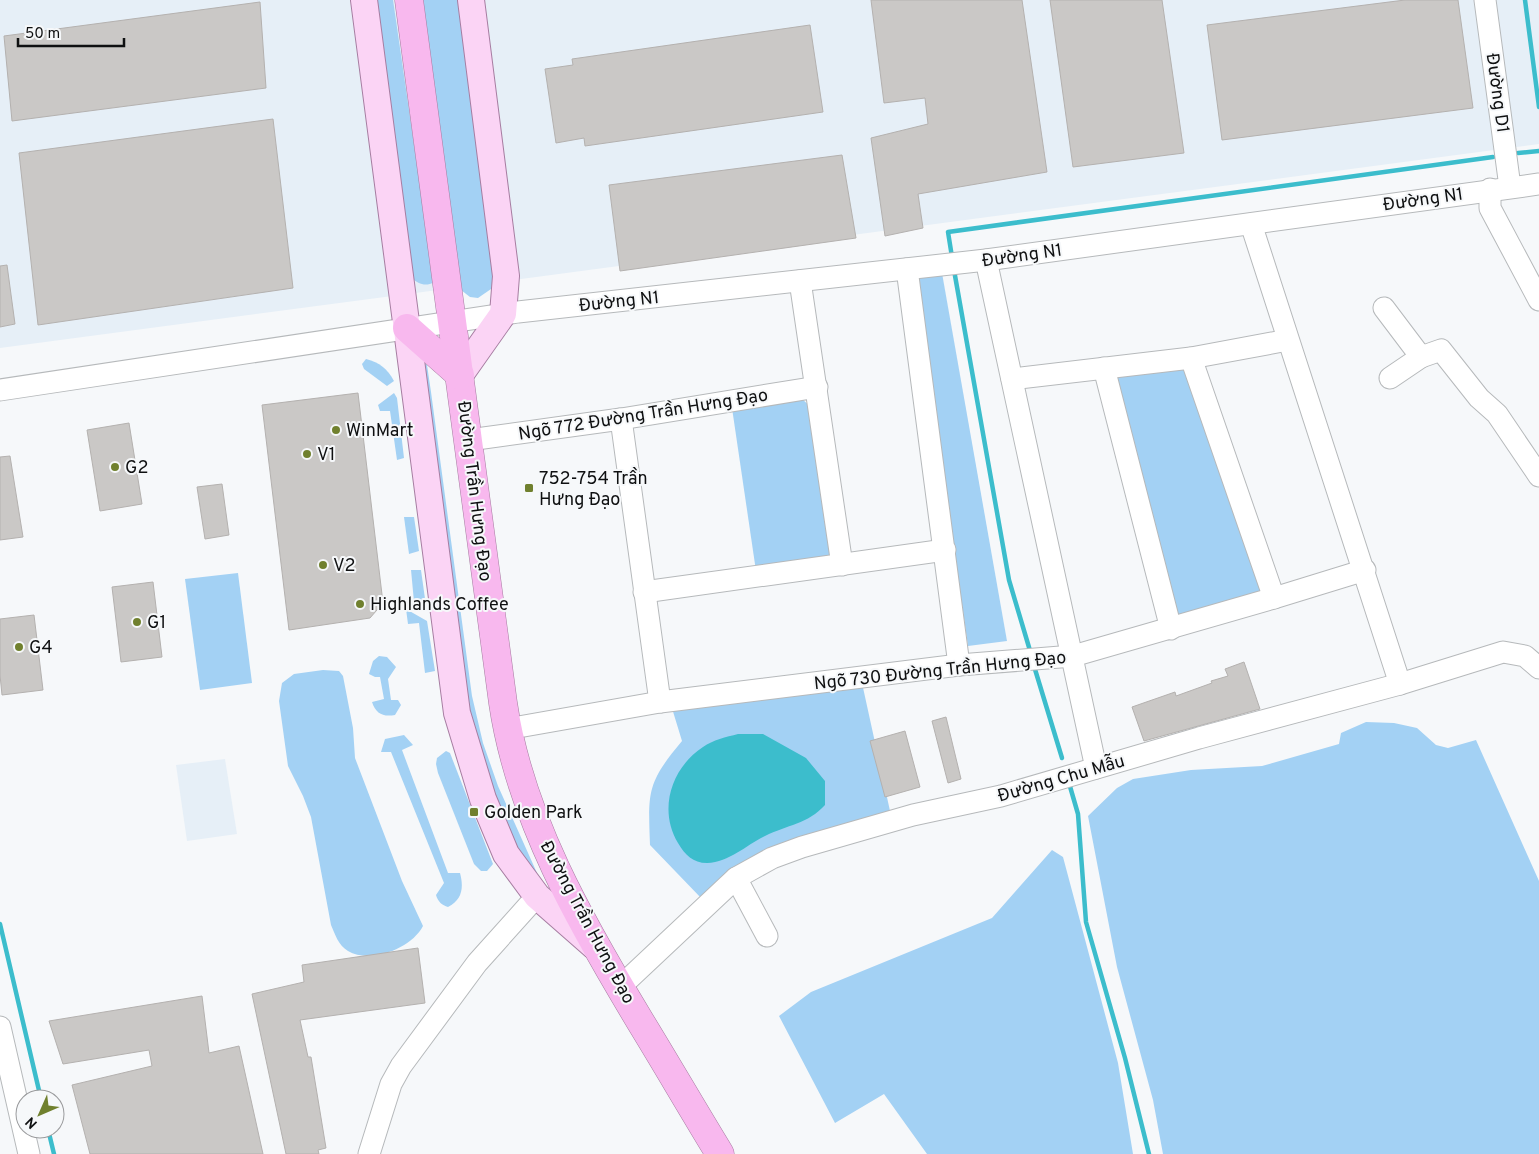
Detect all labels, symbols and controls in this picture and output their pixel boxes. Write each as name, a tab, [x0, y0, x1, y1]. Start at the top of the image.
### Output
scale bar	[18, 15, 124, 47]
text: 50 m	[25, 25, 60, 44]
street label: Đường D1	[1480, 52, 1514, 135]
street label: Đường N1	[1382, 183, 1465, 218]
street label: Đường N1	[981, 239, 1064, 274]
street label: Đường N1	[578, 287, 661, 318]
street label: Ngõ 772 Đường Trần Hưng Đạo	[517, 383, 770, 447]
street label: Đường Trần Hưng Đạo	[451, 400, 497, 583]
place label: WinMart	[346, 420, 414, 443]
marker: WinMart	[330, 424, 342, 436]
place label: V1	[317, 444, 335, 467]
marker: V1	[301, 448, 313, 460]
place label: G2	[125, 457, 148, 480]
marker: G2	[109, 461, 121, 473]
place label: 752-754 Trần Hưng Đạo	[539, 467, 648, 512]
marker: 752-754 Trần Hưng Đạo	[523, 482, 535, 494]
place label: V2	[333, 555, 355, 578]
marker: V2	[317, 559, 329, 571]
place label: Highlands Coffee	[370, 594, 509, 617]
marker: Highlands Coffee	[354, 598, 366, 610]
place label: G1	[147, 612, 166, 635]
marker: G1	[131, 616, 143, 628]
place label: G4	[29, 637, 53, 660]
marker: G4	[13, 641, 25, 653]
street label: Ngõ 730 Đường Trần Hưng Đạo	[813, 646, 1067, 696]
street label: Đường Chu Mẫu	[995, 748, 1128, 809]
place label: Golden Park	[484, 802, 583, 825]
marker: Golden Park	[468, 806, 480, 818]
street label: Đường Trần Hưng Đạo	[534, 837, 640, 1008]
north arrow	[15, 1089, 65, 1139]
text: N	[22, 1113, 41, 1132]

